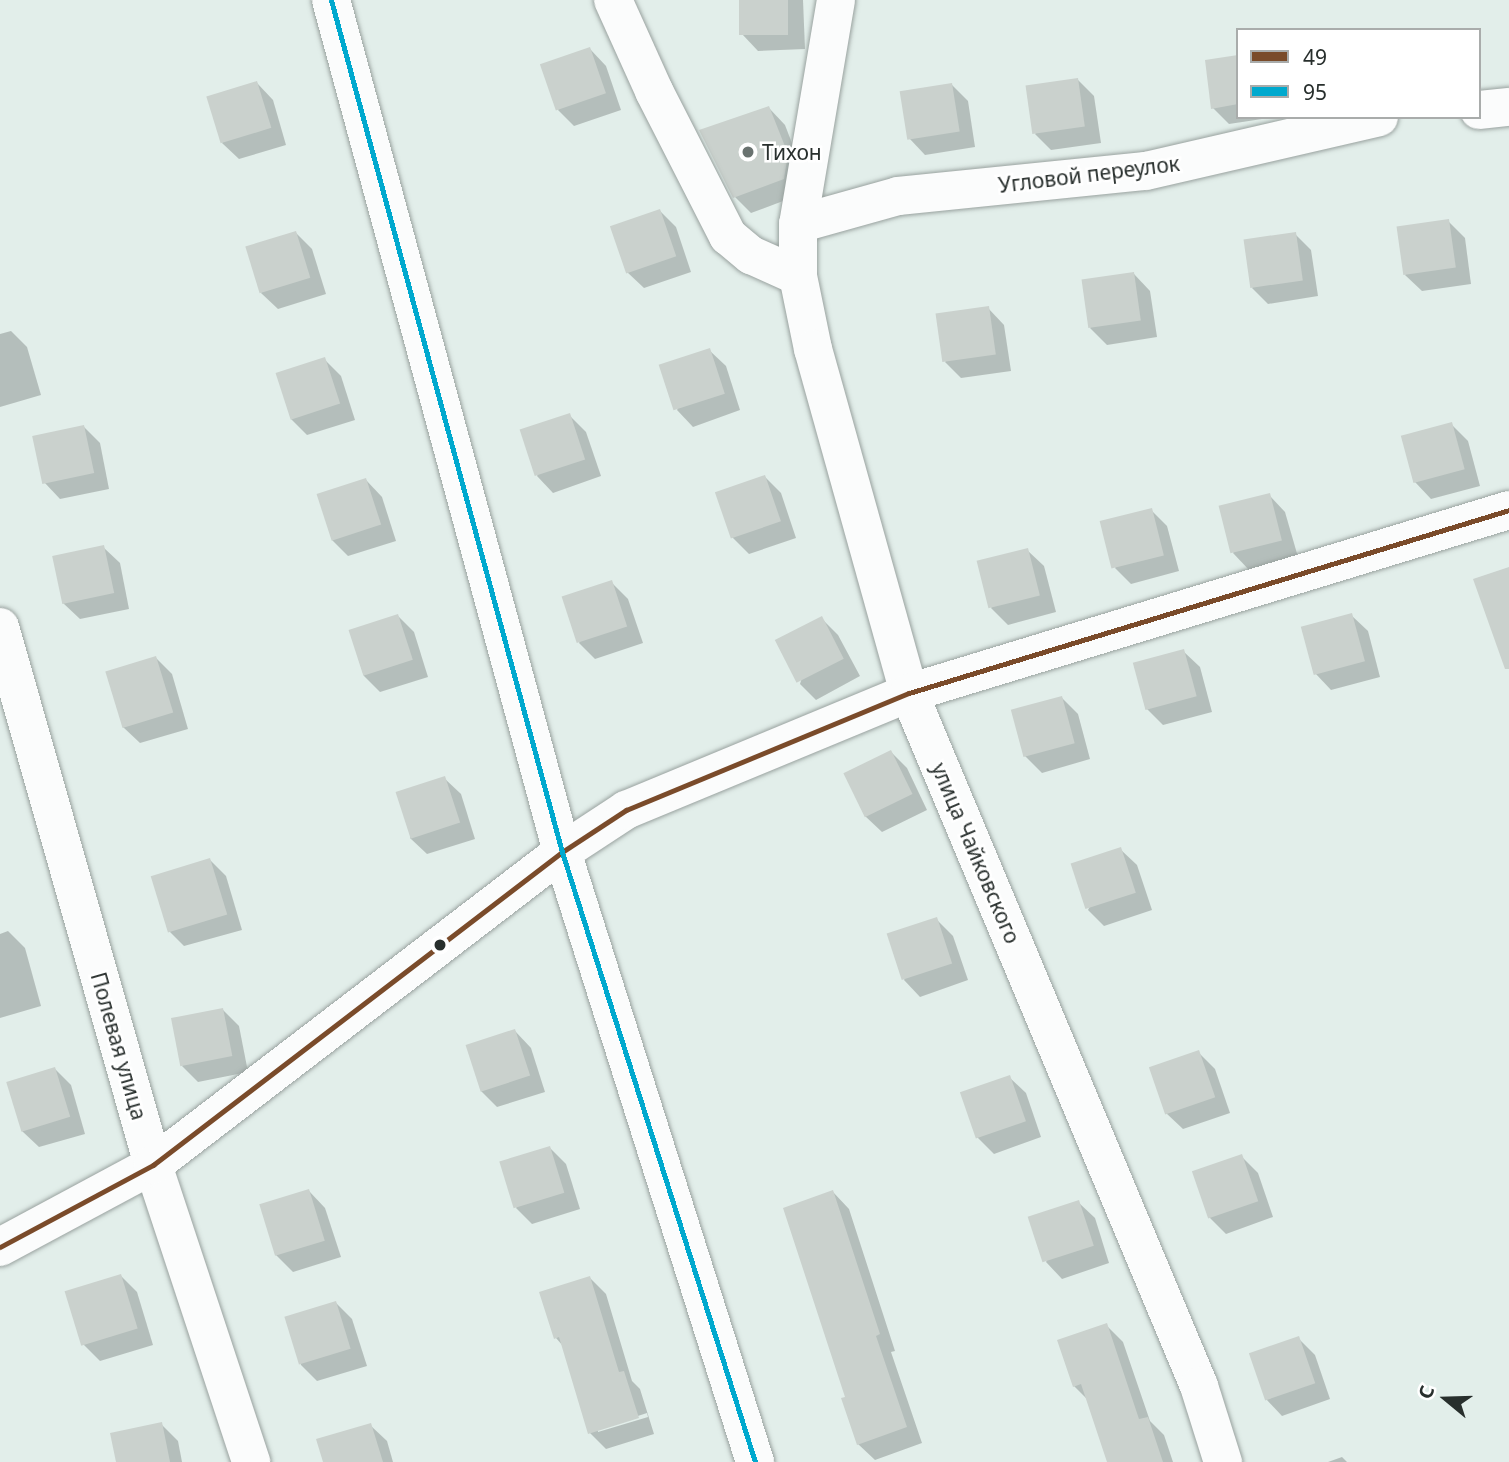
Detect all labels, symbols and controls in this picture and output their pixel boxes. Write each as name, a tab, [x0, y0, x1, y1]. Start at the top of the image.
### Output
legend	[1236, 28, 1481, 119]
text: 49	[1303, 43, 1327, 71]
text: 95	[1303, 78, 1327, 106]
place label: Тихон	[762, 139, 822, 165]
marker: Тихон	[740, 144, 756, 160]
street label: Угловой переулок	[997, 150, 1181, 198]
street label: улица Чайковского	[927, 759, 1025, 947]
unlabelled marker	[433, 938, 447, 952]
street label: Полевая улица	[86, 969, 152, 1123]
north arrow	[1411, 1364, 1481, 1434]
text: С	[1412, 1382, 1440, 1402]

